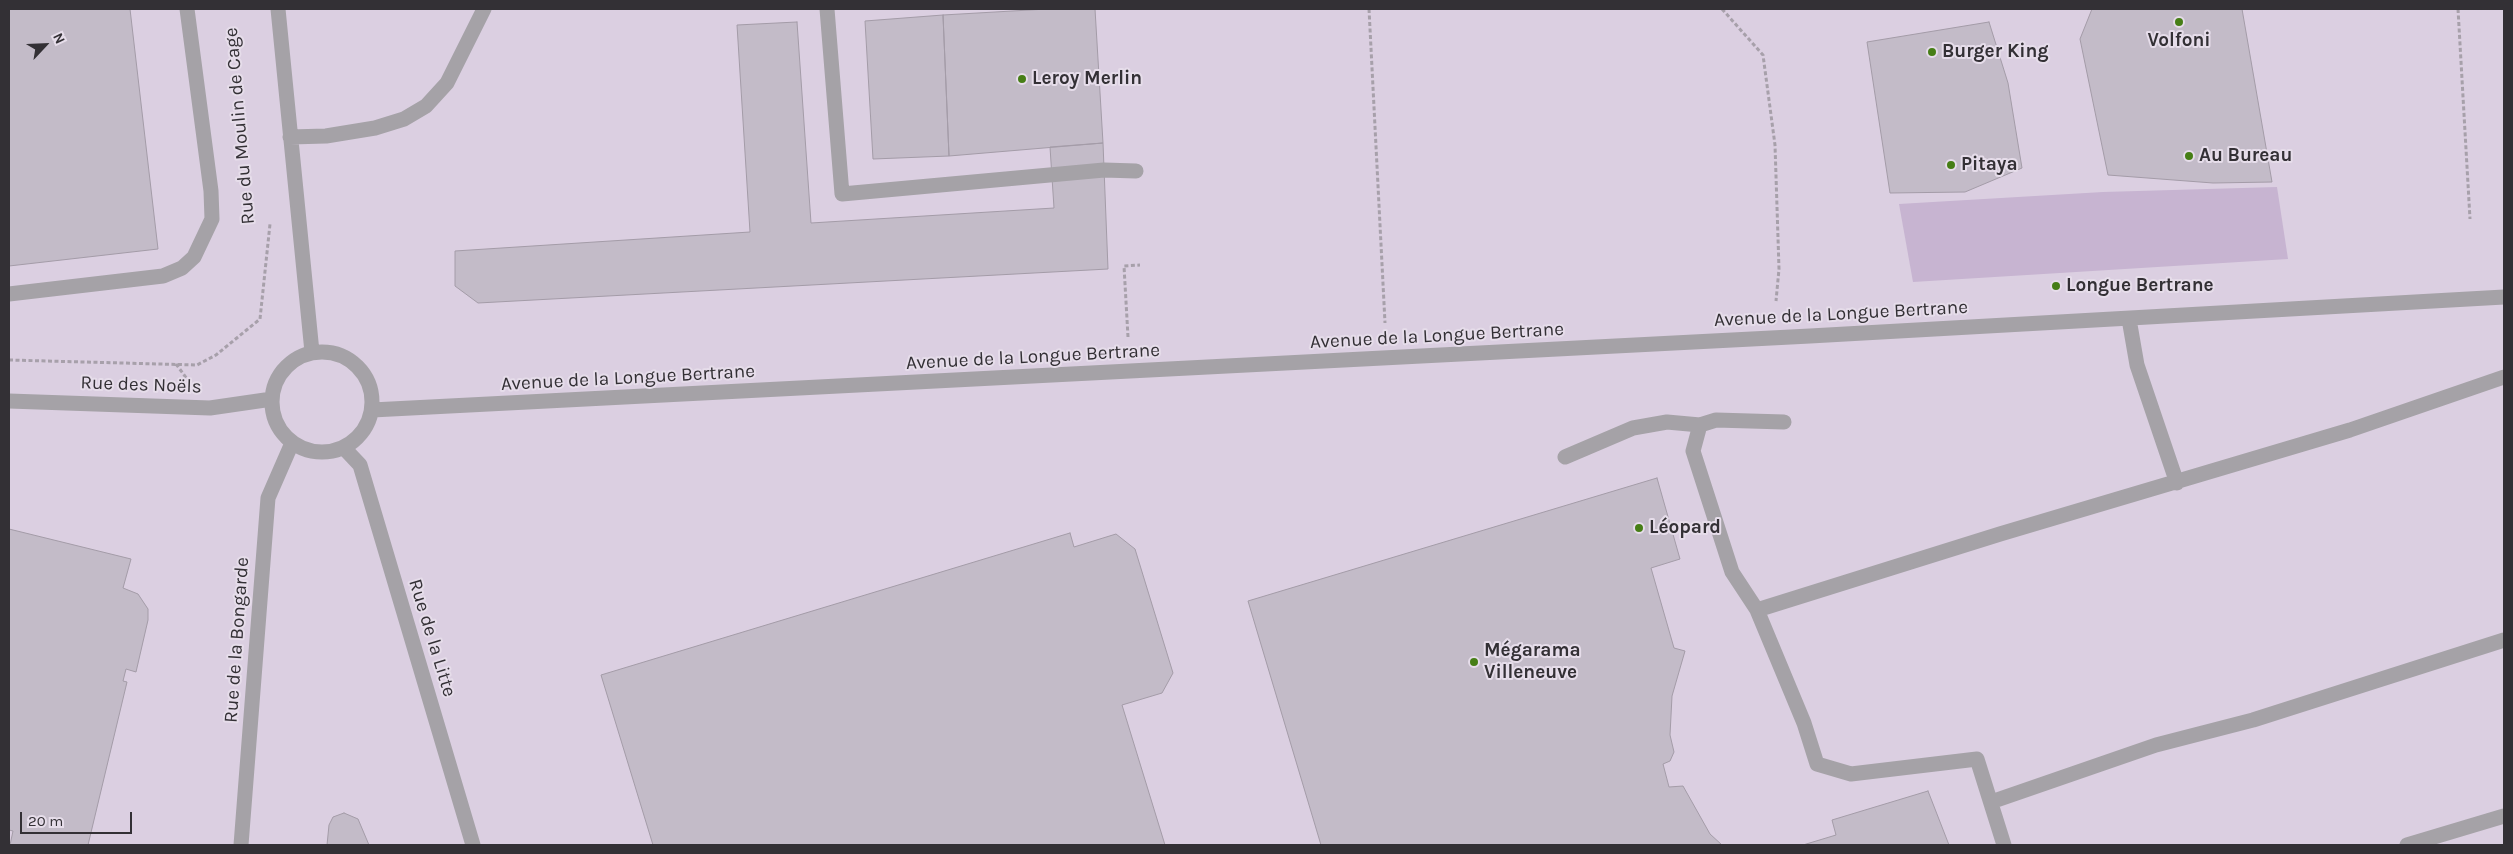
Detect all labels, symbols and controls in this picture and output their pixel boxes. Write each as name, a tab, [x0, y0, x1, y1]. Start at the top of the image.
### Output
marker: Volfoni	[2173, 16, 2185, 28]
north arrow	[20, 20, 70, 70]
street label: Rue du Moulin de Cage	[220, 27, 260, 225]
text: N	[49, 30, 69, 47]
place label: Volfoni	[2147, 30, 2211, 52]
place label: Burger King	[1942, 41, 2048, 63]
marker: Burger King	[1926, 46, 1938, 58]
place label: Leroy Merlin	[1032, 68, 1142, 90]
marker: Leroy Merlin	[1016, 73, 1028, 85]
place label: Au Bureau	[2199, 145, 2292, 167]
marker: Au Bureau	[2183, 150, 2195, 162]
place label: Pitaya	[1961, 154, 2018, 176]
marker: Pitaya	[1945, 159, 1957, 171]
place label: Longue Bertrane	[2066, 275, 2214, 297]
marker: Longue Bertrane	[2050, 280, 2062, 292]
street label: Avenue de la Longue Bertrane	[1713, 296, 1969, 332]
street label: Avenue de la Longue Bertrane	[1309, 318, 1565, 354]
street label: Avenue de la Longue Bertrane	[905, 339, 1161, 375]
street label: Avenue de la Longue Bertrane	[500, 360, 756, 396]
street label: Rue des Noëls	[80, 371, 202, 399]
place label: Léopard	[1649, 517, 1721, 539]
marker: Léopard	[1633, 522, 1645, 534]
street label: Rue de la Bongarde	[220, 556, 254, 724]
street label: Rue de la Litte	[403, 576, 461, 700]
place label: Mégarama Villeneuve	[1484, 640, 1581, 684]
marker: Mégarama Villeneuve	[1468, 656, 1480, 668]
scale bar	[22, 802, 135, 834]
text: 20 m	[28, 812, 63, 830]

